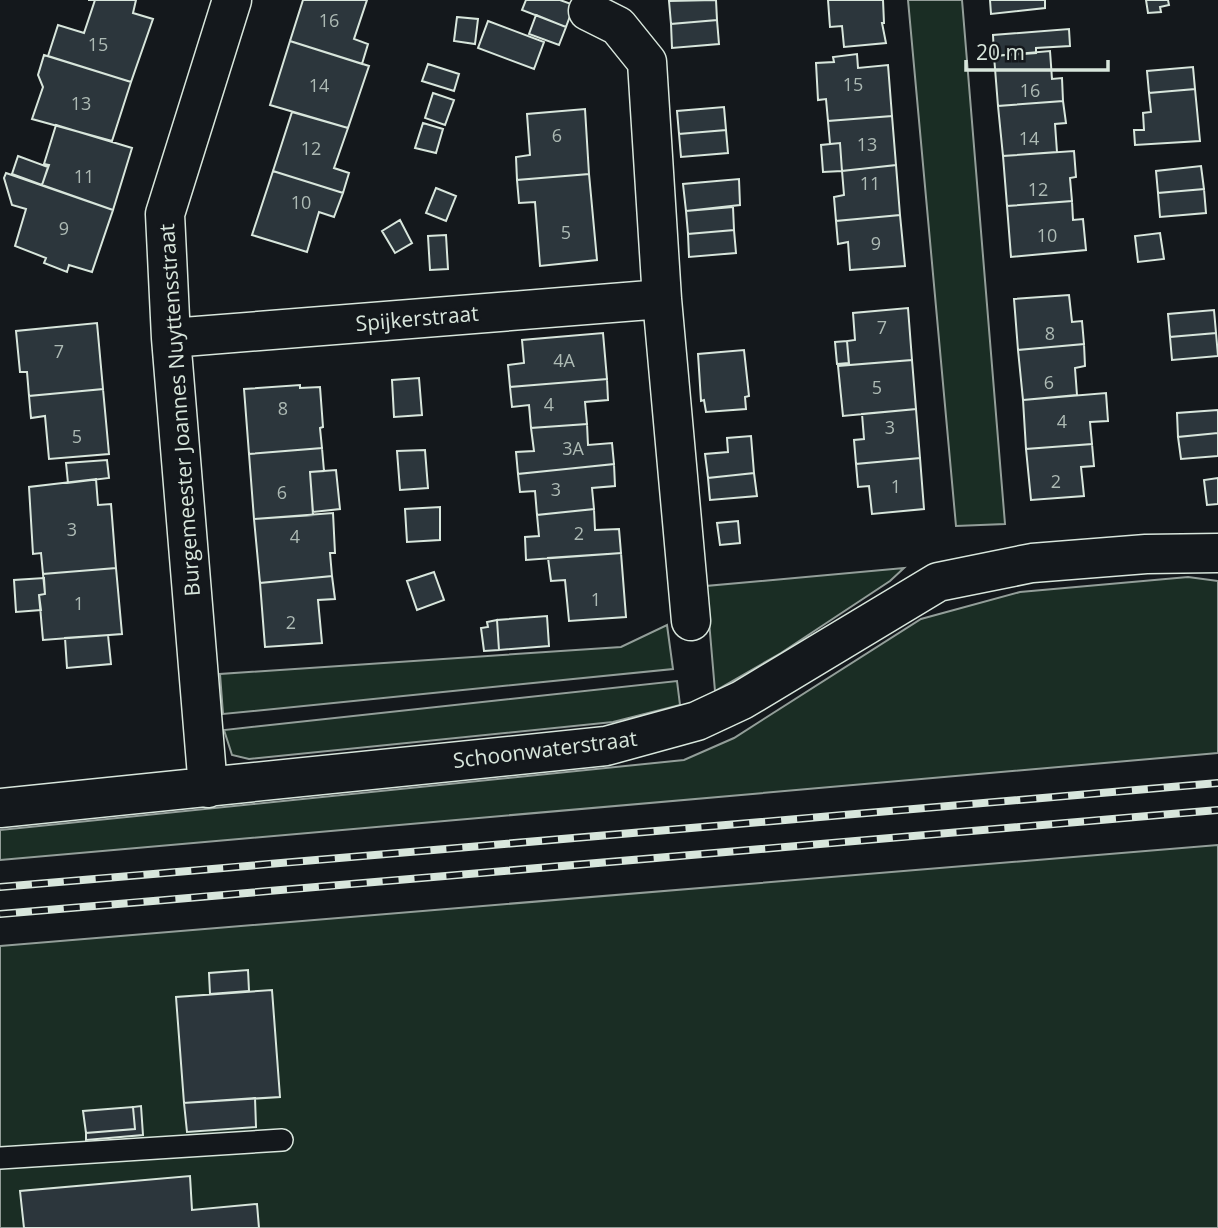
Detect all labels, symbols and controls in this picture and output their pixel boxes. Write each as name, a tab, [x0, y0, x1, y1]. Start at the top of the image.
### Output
house number: 16	[319, 8, 339, 32]
scale bar	[966, 28, 1108, 72]
house number: 15	[88, 32, 108, 56]
text: 20 m	[976, 38, 1025, 66]
house number: 15	[843, 72, 863, 96]
house number: 14	[309, 73, 329, 97]
house number: 16	[1020, 78, 1040, 102]
house number: 13	[71, 91, 91, 115]
house number: 6	[552, 123, 562, 147]
house number: 14	[1019, 126, 1039, 150]
house number: 13	[857, 132, 877, 156]
house number: 12	[301, 136, 321, 160]
house number: 11	[74, 164, 94, 188]
house number: 11	[860, 171, 880, 195]
house number: 12	[1028, 177, 1048, 201]
house number: 10	[291, 190, 311, 214]
house number: 9	[59, 216, 69, 240]
house number: 5	[561, 220, 571, 244]
street label: Burgemeester Joannes Nuyttensstraat	[152, 223, 206, 597]
house number: 10	[1037, 223, 1057, 247]
house number: 9	[871, 231, 881, 255]
street label: Spijkerstraat	[354, 299, 480, 337]
house number: 7	[877, 315, 887, 339]
house number: 8	[1045, 321, 1055, 345]
house number: 7	[54, 339, 64, 363]
house number: 4A	[553, 348, 575, 372]
house number: 6	[1044, 370, 1054, 394]
house number: 5	[872, 375, 882, 399]
house number: 4	[544, 392, 554, 416]
house number: 8	[278, 396, 288, 420]
house number: 4	[1057, 409, 1067, 433]
house number: 3	[885, 415, 895, 439]
house number: 5	[72, 424, 82, 448]
house number: 3A	[562, 436, 584, 460]
house number: 2	[1051, 469, 1061, 493]
house number: 1	[891, 474, 901, 498]
house number: 3	[551, 477, 561, 501]
house number: 6	[277, 480, 287, 504]
house number: 3	[67, 517, 77, 541]
house number: 2	[574, 521, 584, 545]
house number: 4	[290, 524, 300, 548]
house number: 1	[591, 587, 601, 611]
house number: 1	[74, 591, 84, 615]
house number: 2	[286, 610, 296, 634]
street label: Schoonwaterstraat	[451, 724, 639, 774]

